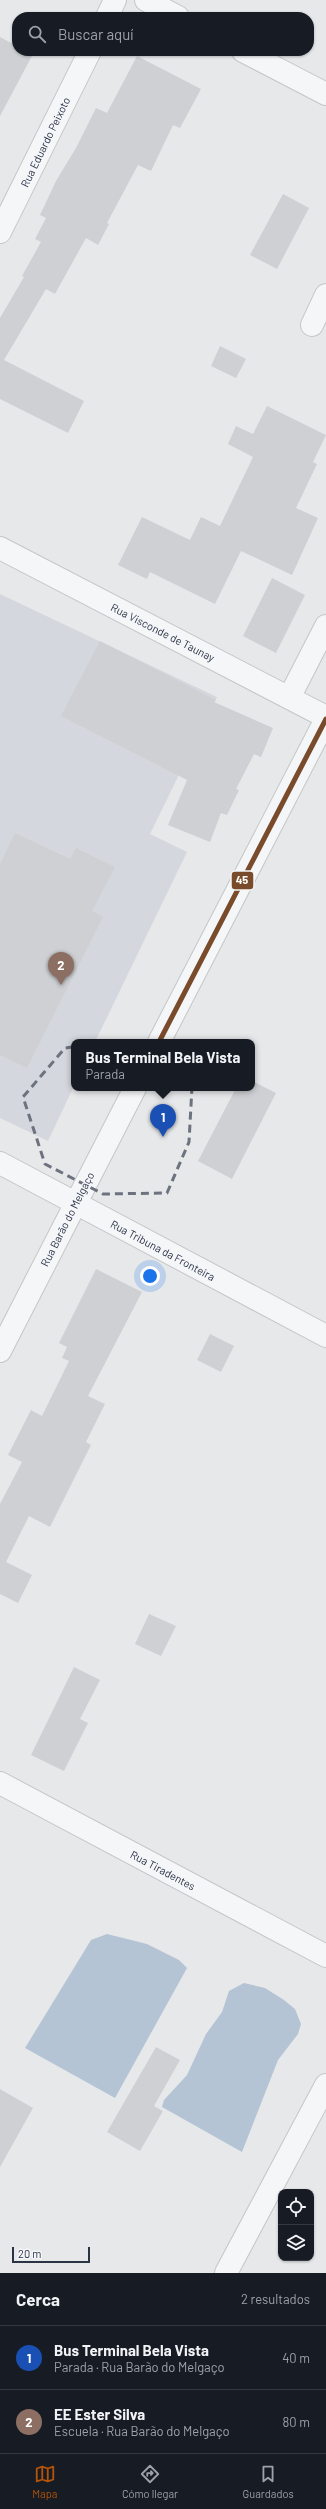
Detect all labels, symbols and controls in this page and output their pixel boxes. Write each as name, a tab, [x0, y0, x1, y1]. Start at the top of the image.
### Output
search box	[12, 12, 314, 56]
icon: search	[26, 23, 48, 45]
text: Buscar aquí	[58, 25, 134, 43]
street label: Rua Eduardo Peixoto	[18, 95, 72, 189]
street label: Rua Visconde de Taunay	[109, 600, 217, 664]
line badge: 45	[231, 871, 254, 890]
text: 45	[236, 873, 248, 886]
pin: 2	[48, 952, 74, 985]
popup	[71, 1039, 255, 1091]
text: Bus Terminal Bela Vista	[86, 1048, 240, 1066]
text: Parada	[86, 1066, 125, 1082]
pin: 1	[150, 1104, 176, 1137]
street label: Rua Barão do Melgaço	[38, 1170, 96, 1268]
street label: Rua Tribuna da Fronteira	[109, 1217, 217, 1283]
your location	[140, 1266, 160, 1286]
street label: Rua Tiradentes	[128, 1847, 198, 1893]
map controls	[278, 2189, 314, 2261]
button: locate	[278, 2189, 314, 2225]
button: layers	[278, 2225, 314, 2261]
scale bar	[12, 2245, 90, 2264]
text: 20 m	[18, 2247, 41, 2260]
text: Cerca	[16, 2289, 60, 2309]
text: 2 resultados	[241, 2291, 310, 2307]
text: Bus Terminal Bela Vista	[54, 2341, 209, 2359]
text: 1	[27, 2350, 31, 2366]
text: 40 m	[282, 2350, 310, 2366]
text: Parada · Rua Barão do Melgaço	[54, 2359, 225, 2375]
text: EE Ester Silva	[54, 2405, 145, 2423]
text: 2	[25, 2414, 33, 2430]
text: 80 m	[283, 2414, 310, 2430]
text: Escuela · Rua Barão do Melgaço	[54, 2423, 230, 2439]
tab: Mapa	[32, 2463, 57, 2500]
tab: Cómo llegar	[122, 2463, 178, 2500]
tab: Guardados	[243, 2463, 294, 2500]

